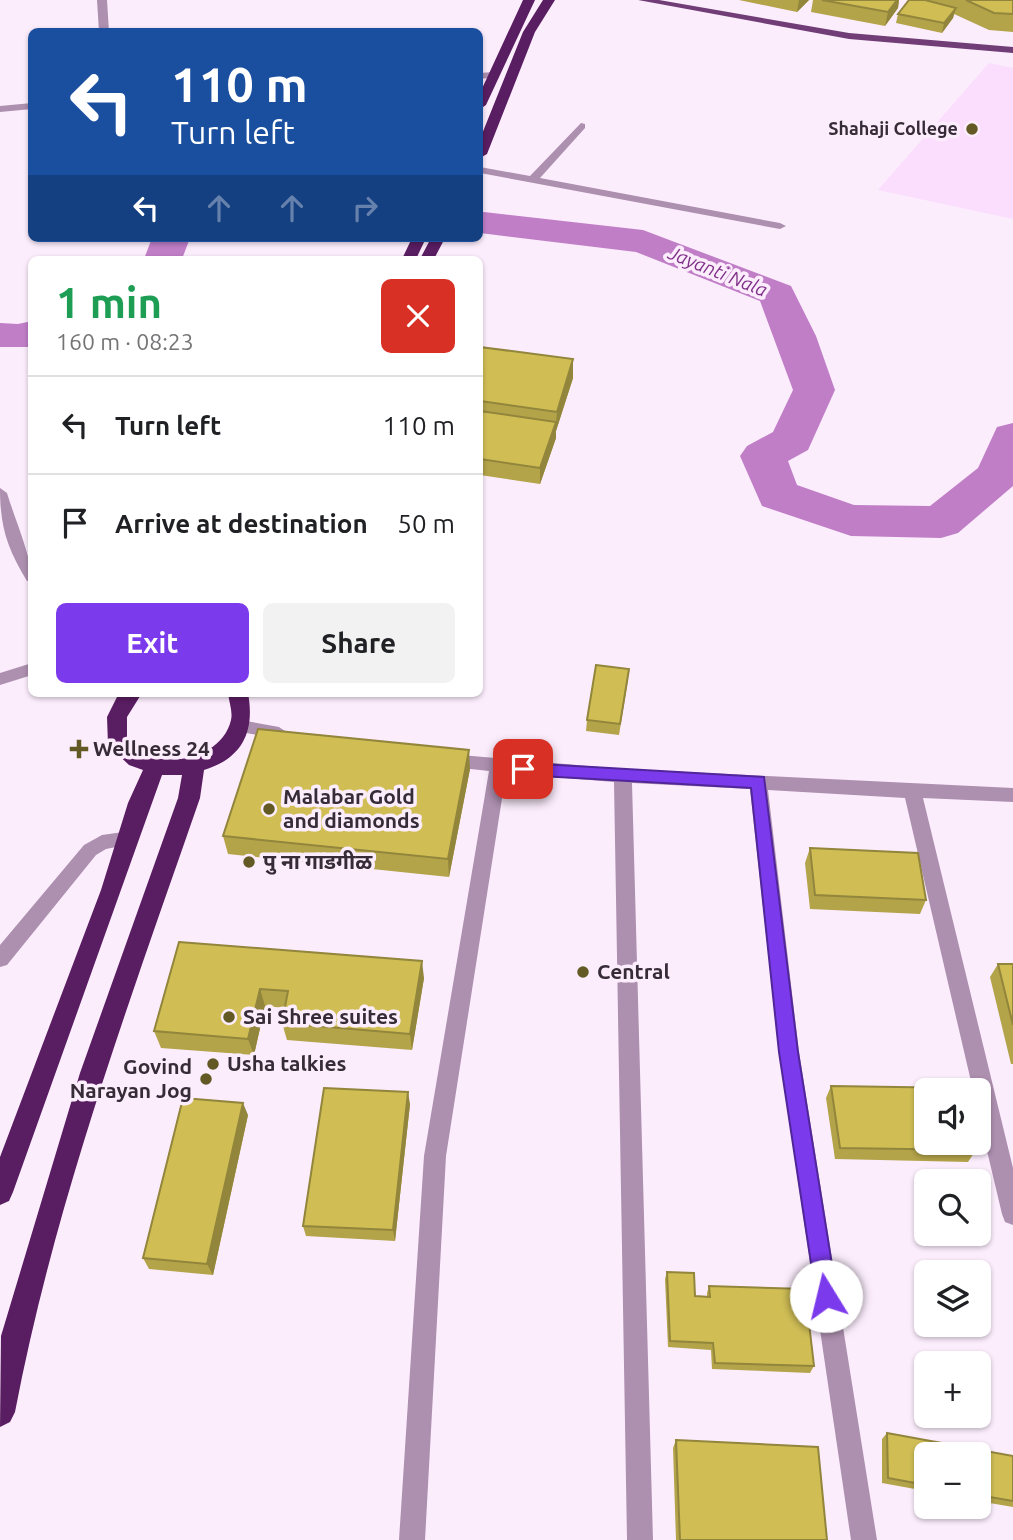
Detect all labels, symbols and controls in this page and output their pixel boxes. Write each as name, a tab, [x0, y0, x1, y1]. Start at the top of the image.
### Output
icon: left	[56, 56, 147, 147]
text: 110 m	[171, 56, 308, 111]
text: Turn left	[171, 114, 295, 150]
place label: Shahaji College	[828, 118, 958, 138]
marker: Shahaji College	[964, 121, 980, 137]
icon: left	[127, 189, 165, 227]
icon: ahead	[200, 189, 238, 227]
icon: ahead	[273, 189, 311, 227]
icon: right	[346, 189, 384, 227]
water label: Jayanti Nala	[665, 241, 770, 301]
text: 1 min	[56, 279, 162, 326]
button: close	[381, 279, 455, 353]
text: 160 m · 08:23	[56, 329, 194, 354]
icon: left	[56, 406, 94, 444]
text: Turn left	[115, 411, 221, 440]
text: 110 m	[383, 411, 455, 440]
icon: arrive	[56, 504, 94, 542]
text: Arrive at destination	[115, 509, 368, 538]
text: 50 m	[397, 509, 455, 538]
button: Exit	[56, 603, 249, 683]
button: Share	[263, 603, 455, 683]
place label: Wellness 24	[93, 736, 210, 760]
pin	[493, 739, 553, 799]
marker: Wellness 24	[71, 741, 87, 757]
icon: arrive	[504, 750, 542, 788]
place label: Malabar Gold and diamonds	[283, 784, 420, 832]
marker: Malabar Gold and diamonds	[261, 801, 277, 817]
place label: पु ना गाडगीळ	[263, 849, 373, 875]
marker: पु ना गाडगीळ	[241, 854, 257, 870]
place label: Central	[597, 959, 670, 983]
marker: Central	[575, 964, 591, 980]
place label: Sai Shree suites	[243, 1004, 398, 1028]
marker: Sai Shree suites	[221, 1009, 237, 1025]
place label: Usha talkies	[227, 1051, 347, 1075]
place label: Govind Narayan Jog	[70, 1054, 192, 1102]
marker: Usha talkies	[205, 1056, 221, 1072]
marker: Govind Narayan Jog	[198, 1071, 214, 1087]
map controls	[914, 1078, 991, 1519]
button: sound	[914, 1078, 991, 1155]
button: search	[914, 1169, 991, 1246]
position arrow	[789, 1259, 863, 1333]
button: layers	[914, 1260, 991, 1337]
button: +	[914, 1351, 991, 1428]
button: −	[914, 1442, 991, 1519]

